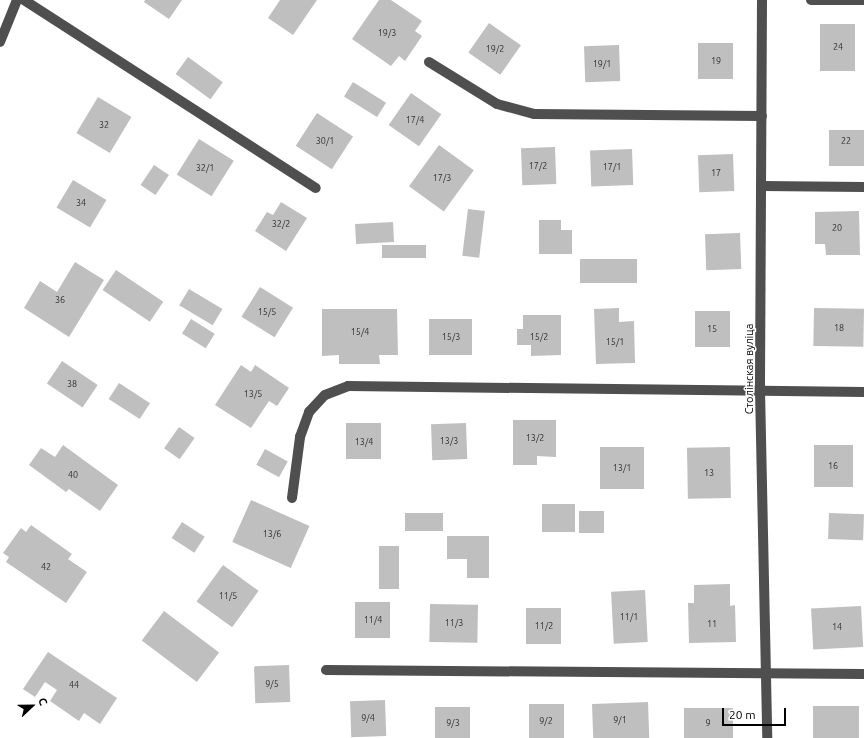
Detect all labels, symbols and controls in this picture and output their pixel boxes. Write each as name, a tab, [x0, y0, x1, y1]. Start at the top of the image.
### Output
house number: 19/3	[378, 28, 396, 38]
house number: 24	[833, 42, 843, 52]
house number: 19/2	[486, 44, 504, 54]
house number: 19	[711, 56, 721, 66]
house number: 19/1	[593, 59, 611, 69]
house number: 17/4	[406, 115, 424, 125]
house number: 32	[99, 120, 109, 130]
house number: 30/1	[316, 136, 334, 146]
house number: 22	[841, 136, 851, 146]
house number: 17/2	[529, 161, 547, 171]
house number: 17/1	[603, 162, 621, 172]
house number: 32/1	[196, 163, 214, 173]
house number: 17	[711, 168, 721, 178]
house number: 17/3	[433, 173, 451, 183]
house number: 34	[76, 198, 86, 208]
house number: 32/2	[272, 219, 290, 229]
house number: 20	[832, 223, 842, 233]
house number: 36	[55, 295, 65, 305]
house number: 15/5	[258, 307, 276, 317]
house number: 18	[834, 323, 844, 333]
house number: 15	[707, 324, 717, 334]
street label: Столінская вуліца	[742, 324, 756, 414]
house number: 15/4	[351, 327, 369, 337]
house number: 15/3	[442, 332, 460, 342]
house number: 15/2	[530, 332, 548, 342]
house number: 15/1	[606, 337, 624, 347]
house number: 38	[67, 379, 77, 389]
house number: 13/5	[244, 389, 262, 399]
house number: 13/2	[526, 433, 544, 443]
house number: 13/3	[440, 436, 458, 446]
house number: 13/4	[355, 437, 373, 447]
house number: 16	[828, 461, 838, 471]
house number: 13/1	[613, 463, 631, 473]
house number: 13	[704, 468, 714, 478]
house number: 40	[68, 470, 78, 480]
house number: 13/6	[263, 529, 281, 539]
house number: 42	[41, 562, 51, 572]
house number: 11/5	[219, 591, 237, 601]
house number: 11/1	[620, 612, 638, 622]
house number: 11/4	[364, 615, 382, 625]
house number: 11/3	[445, 618, 463, 628]
house number: 11	[707, 619, 717, 629]
house number: 11/2	[535, 621, 553, 631]
house number: 14	[832, 622, 842, 632]
house number: 9/5	[265, 679, 279, 689]
house number: 44	[69, 680, 79, 690]
north arrow	[12, 686, 52, 726]
text: С	[36, 696, 50, 707]
scale bar	[724, 700, 788, 726]
text: 20 m	[729, 708, 756, 721]
house number: 9/4	[361, 713, 375, 723]
house number: 9/1	[613, 715, 627, 725]
house number: 9/2	[539, 716, 553, 726]
house number: 9/3	[446, 718, 460, 728]
house number: 9	[705, 718, 711, 728]

